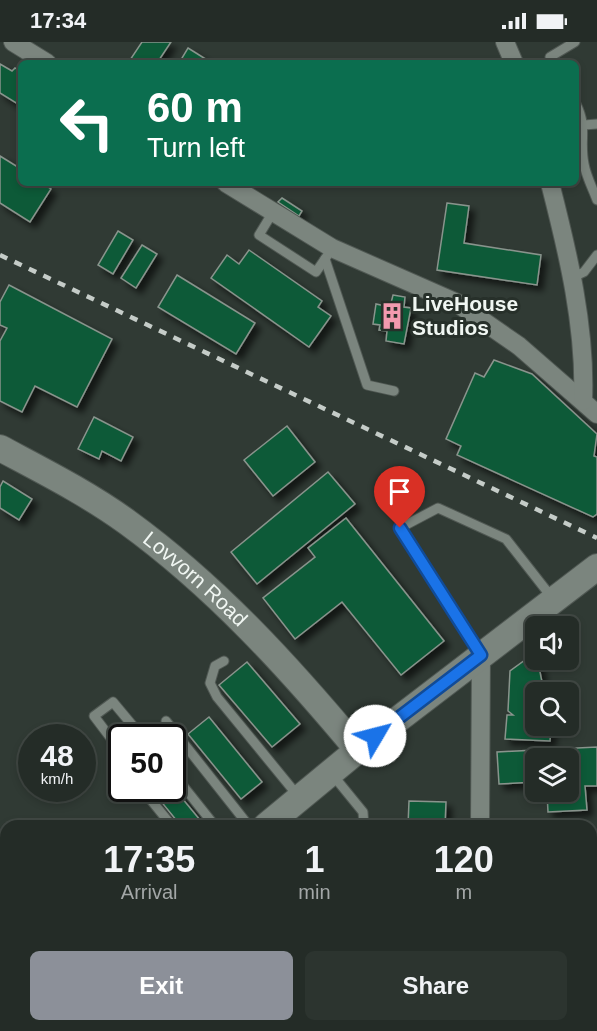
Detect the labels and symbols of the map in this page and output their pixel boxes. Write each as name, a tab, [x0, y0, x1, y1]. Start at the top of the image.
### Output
place label: LiveHouse Studios	[412, 292, 518, 339]
building icon: LiveHouse Studios	[377, 301, 407, 331]
pin	[374, 466, 425, 528]
street label: Lovvorn Road	[139, 527, 252, 631]
position arrow	[343, 704, 407, 768]
speed limit sign: 50	[108, 724, 186, 802]

